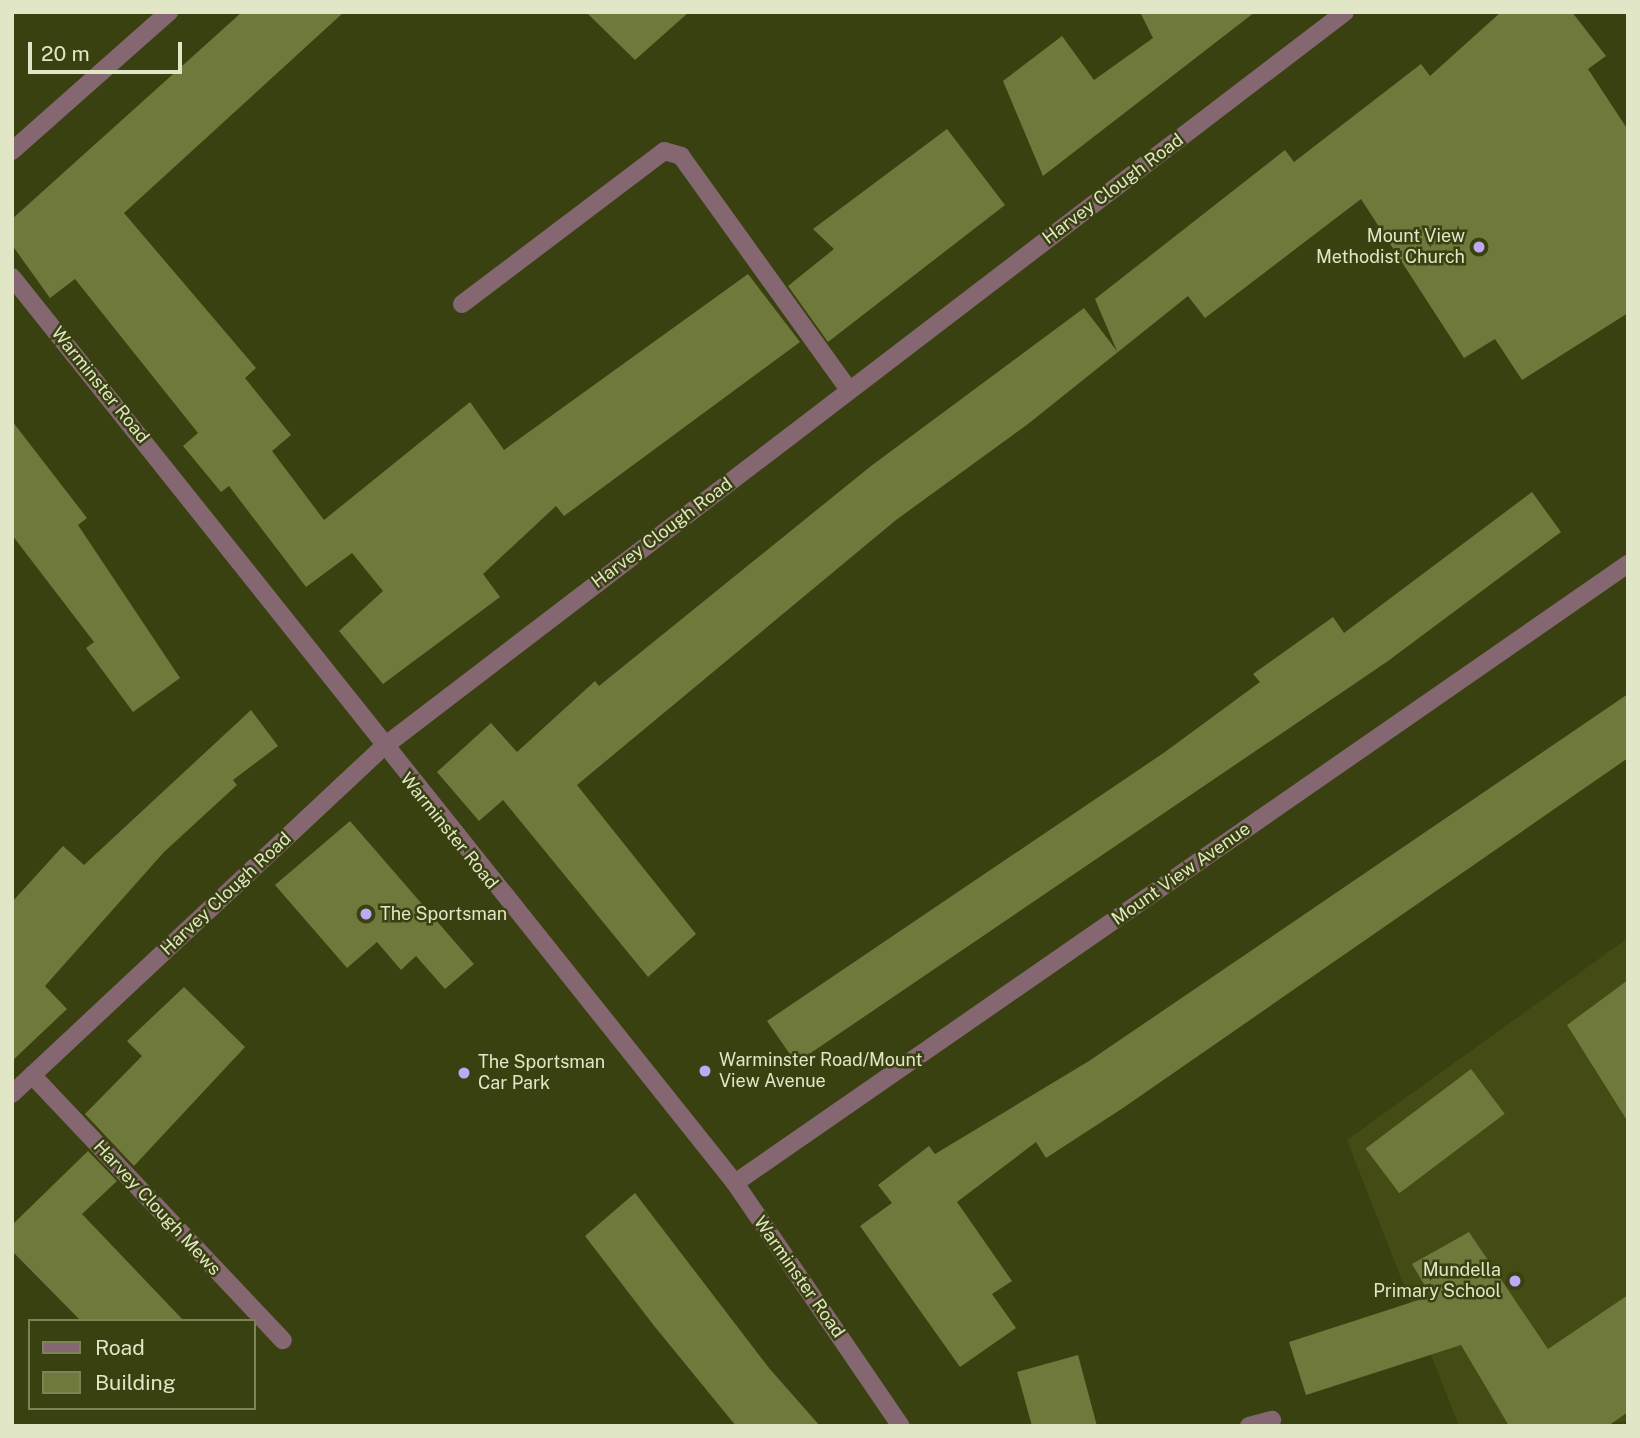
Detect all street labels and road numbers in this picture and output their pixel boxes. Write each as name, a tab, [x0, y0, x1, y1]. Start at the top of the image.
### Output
street label: Harvey Clough Road	[1038, 129, 1188, 249]
street label: Warminster Road	[46, 322, 154, 448]
street label: Harvey Clough Road	[587, 473, 737, 593]
street label: Warminster Road	[395, 768, 503, 894]
street label: Mount View Avenue	[1107, 818, 1255, 930]
street label: Harvey Clough Road	[156, 828, 296, 960]
street label: Harvey Clough Mews	[89, 1136, 225, 1280]
street label: Warminster Road	[749, 1212, 849, 1342]

